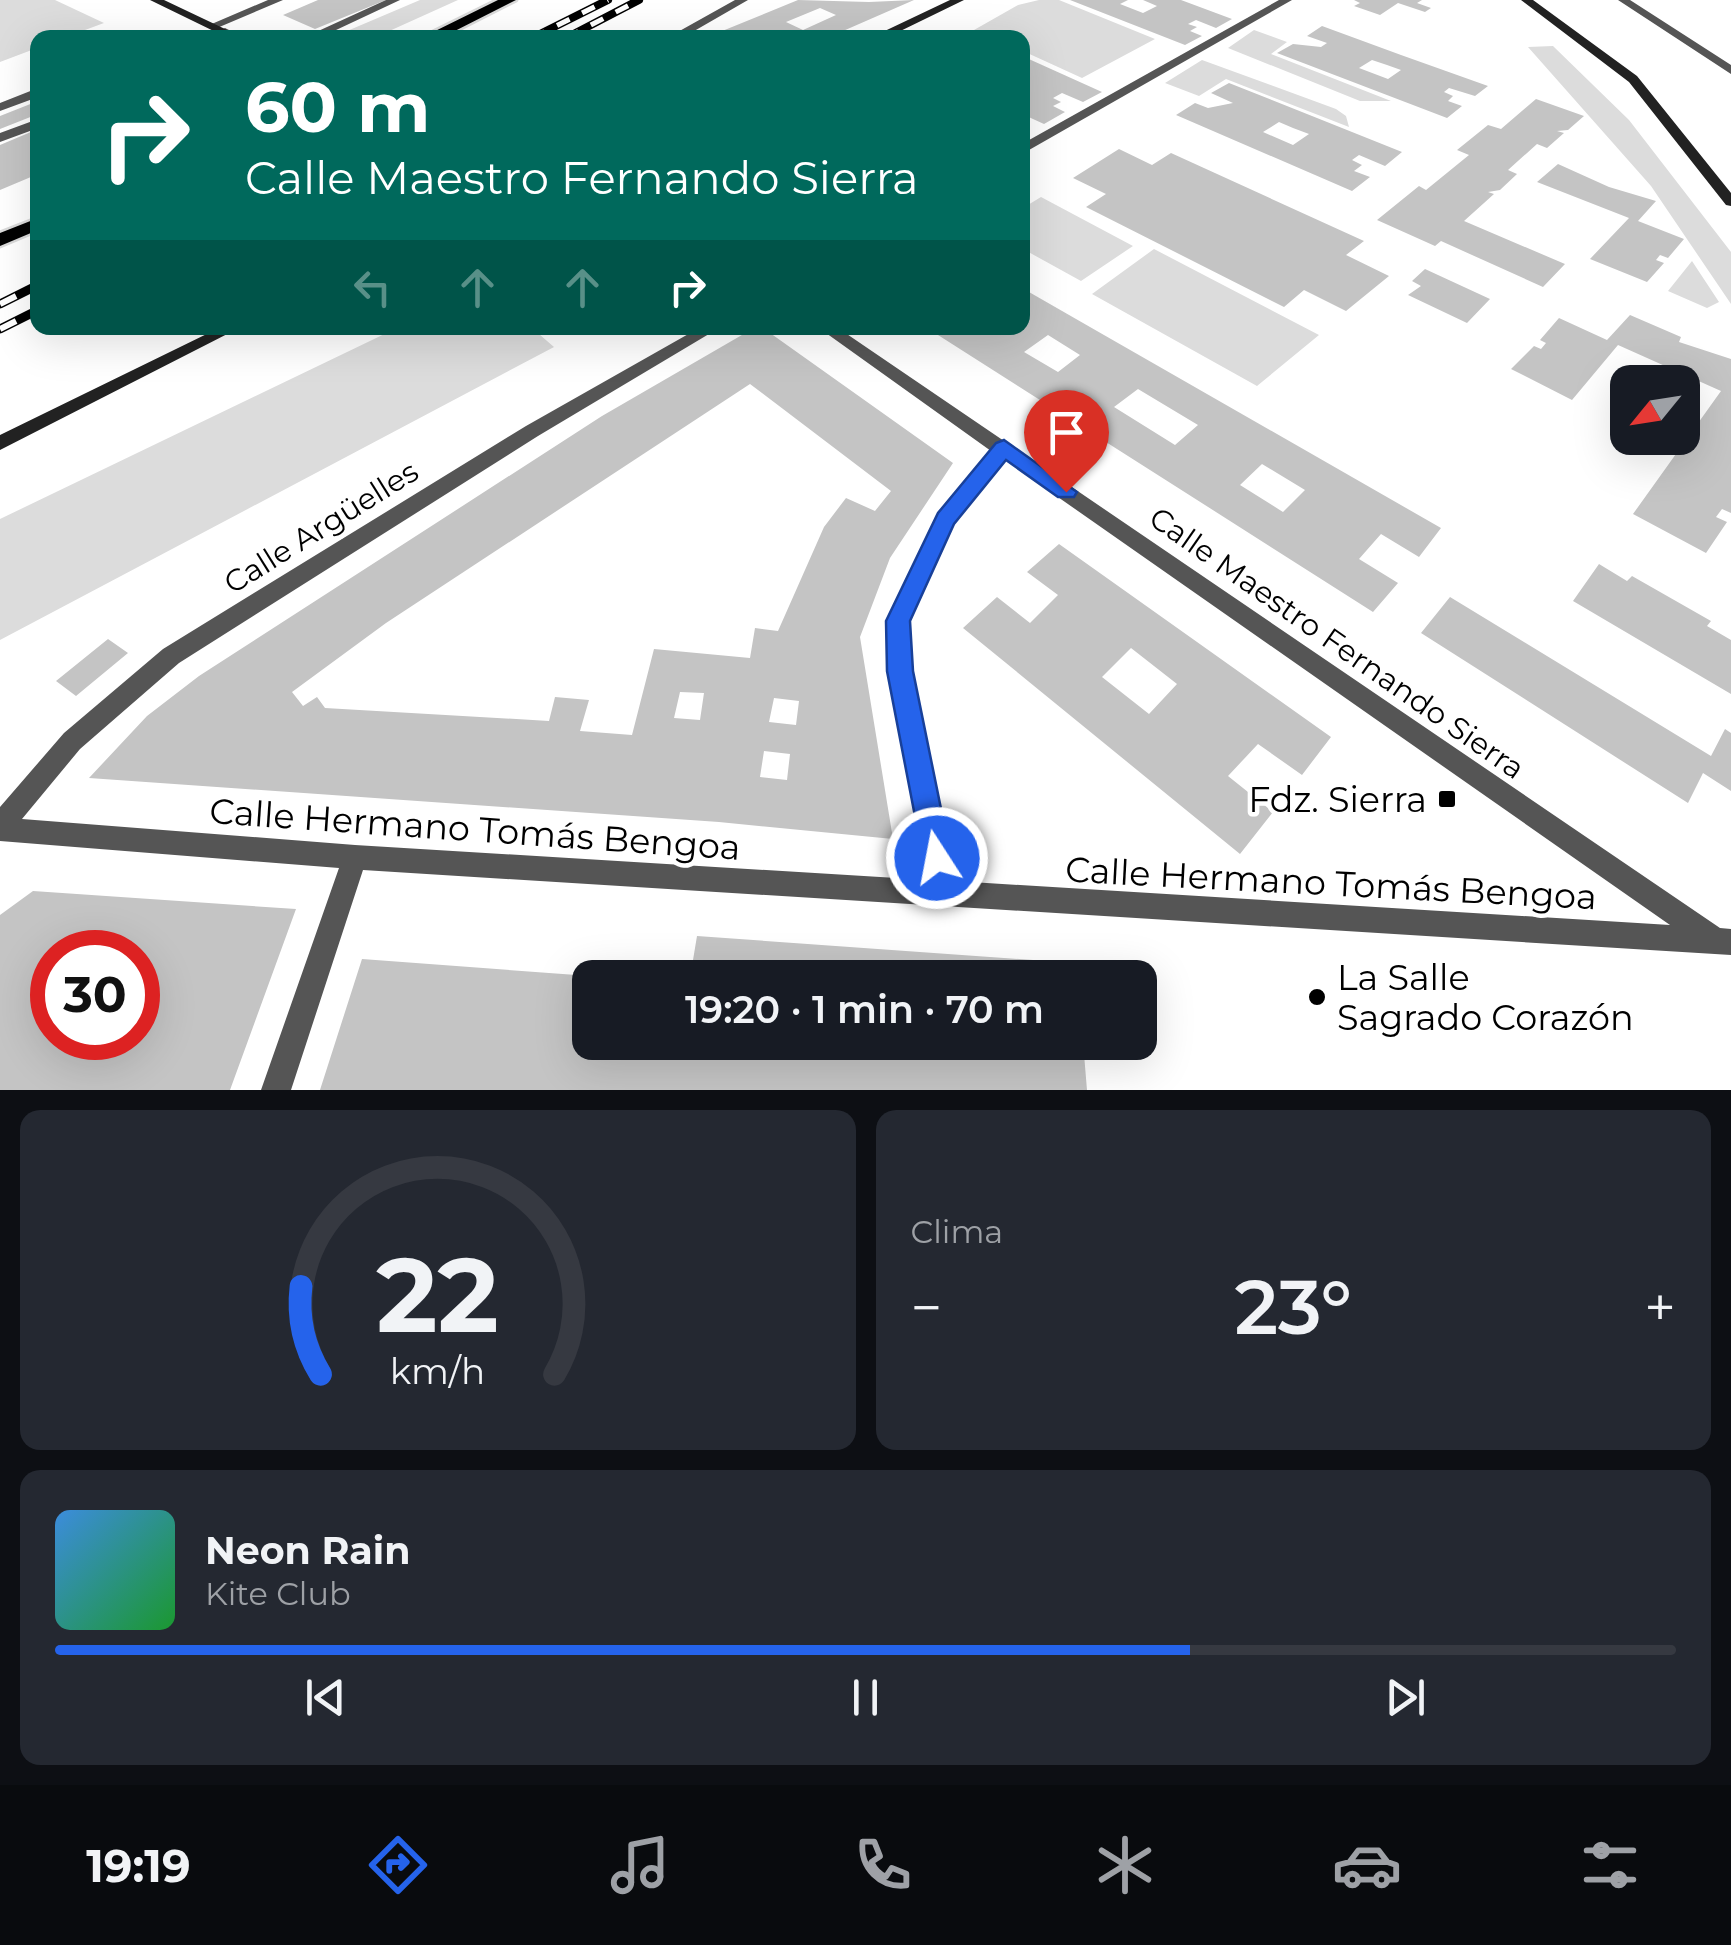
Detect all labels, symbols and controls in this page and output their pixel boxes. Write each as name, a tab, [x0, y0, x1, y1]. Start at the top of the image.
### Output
text: 60 m	[245, 64, 430, 150]
icon: right	[80, 70, 210, 200]
text: Calle Maestro Fernando Sierra	[245, 150, 919, 205]
icon: left	[345, 260, 400, 315]
icon: ahead	[450, 260, 505, 315]
icon: ahead	[555, 260, 610, 315]
icon: right	[660, 260, 715, 315]
north arrow	[1610, 365, 1700, 455]
map controls	[1610, 365, 1700, 455]
pin	[1024, 390, 1109, 493]
icon: arrive	[1039, 405, 1094, 460]
street label: Calle Argüelles	[217, 453, 425, 601]
street label: Calle Maestro Fernando Sierra	[1142, 499, 1532, 787]
place label: Fdz. Sierra	[1248, 778, 1427, 821]
marker: Fdz. Sierra	[1436, 788, 1458, 810]
street label: Calle Hermano Tomás Bengoa	[208, 789, 742, 869]
position arrow	[885, 806, 989, 910]
street label: Calle Hermano Tomás Bengoa	[1064, 848, 1598, 918]
speed limit sign: 30	[30, 930, 160, 1060]
place label: La Salle Sagrado Corazón	[1337, 956, 1634, 1039]
text: 19:20 · 1 min · 70 m	[685, 986, 1044, 1033]
marker: La Salle Sagrado Corazón	[1306, 986, 1328, 1008]
text: Clima	[911, 1212, 1003, 1251]
text: 22	[376, 1231, 499, 1358]
text: 23°	[1234, 1261, 1352, 1353]
text: −	[911, 1274, 942, 1341]
text: +	[1644, 1274, 1676, 1341]
text: km/h	[390, 1349, 485, 1393]
text: Neon Rain	[205, 1527, 410, 1574]
text: Kite Club	[205, 1574, 351, 1613]
icon: previous	[298, 1670, 353, 1725]
icon: pause	[838, 1670, 893, 1725]
icon: next	[1378, 1670, 1433, 1725]
icon: directions	[363, 1830, 433, 1900]
icon: music	[605, 1830, 675, 1900]
icon: phone	[848, 1830, 918, 1900]
icon: climate	[1090, 1830, 1160, 1900]
icon: car	[1332, 1830, 1402, 1900]
icon: filters	[1575, 1830, 1645, 1900]
text: 19:19	[86, 1838, 191, 1893]

